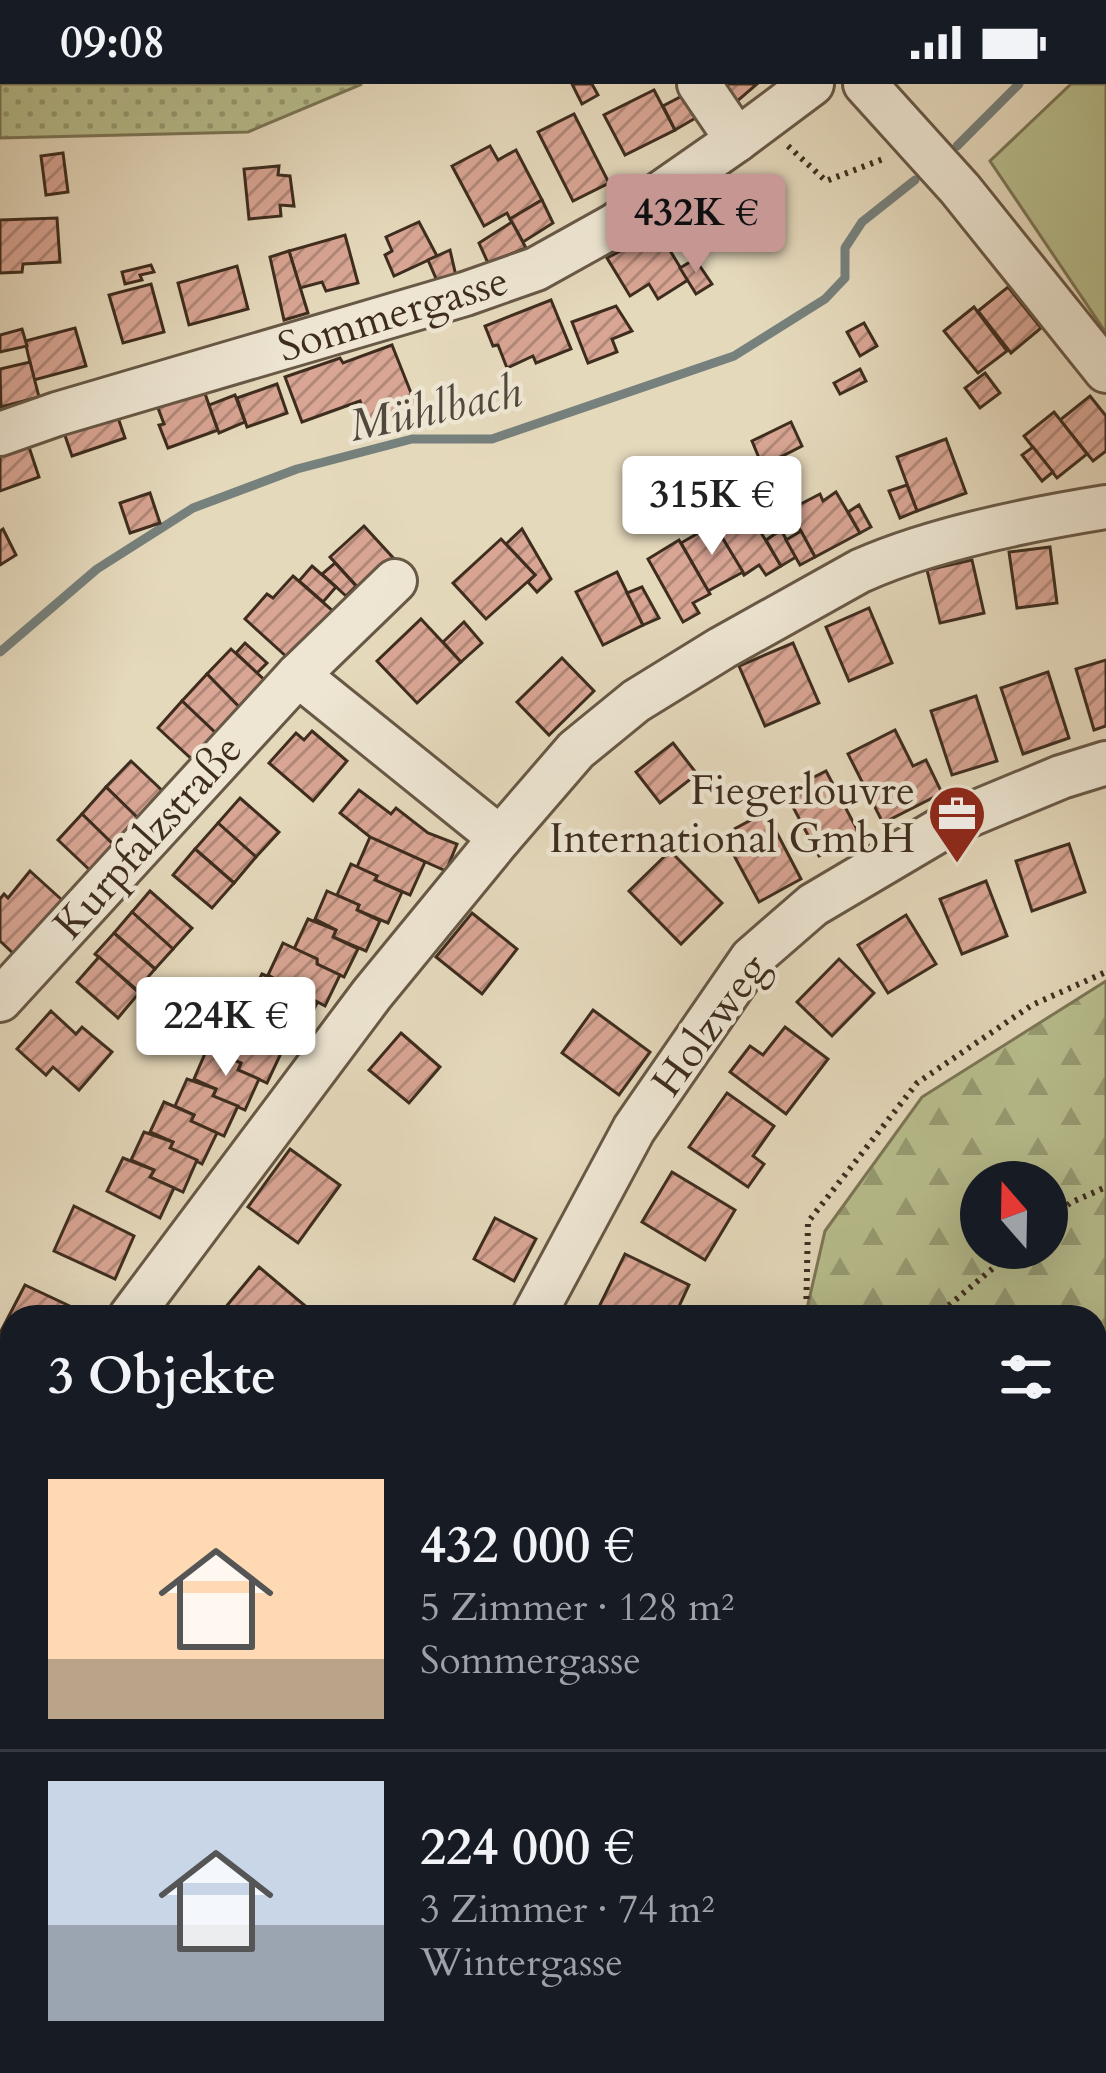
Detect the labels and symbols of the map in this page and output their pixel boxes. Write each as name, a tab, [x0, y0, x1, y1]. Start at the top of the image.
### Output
pin: 432K €	[598, 174, 794, 276]
street label: Sommergasse	[271, 252, 515, 376]
water label: Mühlbach	[343, 361, 527, 457]
pin: 315K €	[614, 456, 810, 558]
street label: Kurpfalzstraße	[41, 722, 255, 952]
place label: Fiegerlouvre International GmbH	[549, 762, 915, 867]
office icon: Fiegerlouvre International GmbH	[926, 783, 988, 865]
street label: Holzweg	[639, 942, 781, 1108]
pin: 224K €	[128, 977, 324, 1079]
north arrow	[960, 1161, 1068, 1269]

